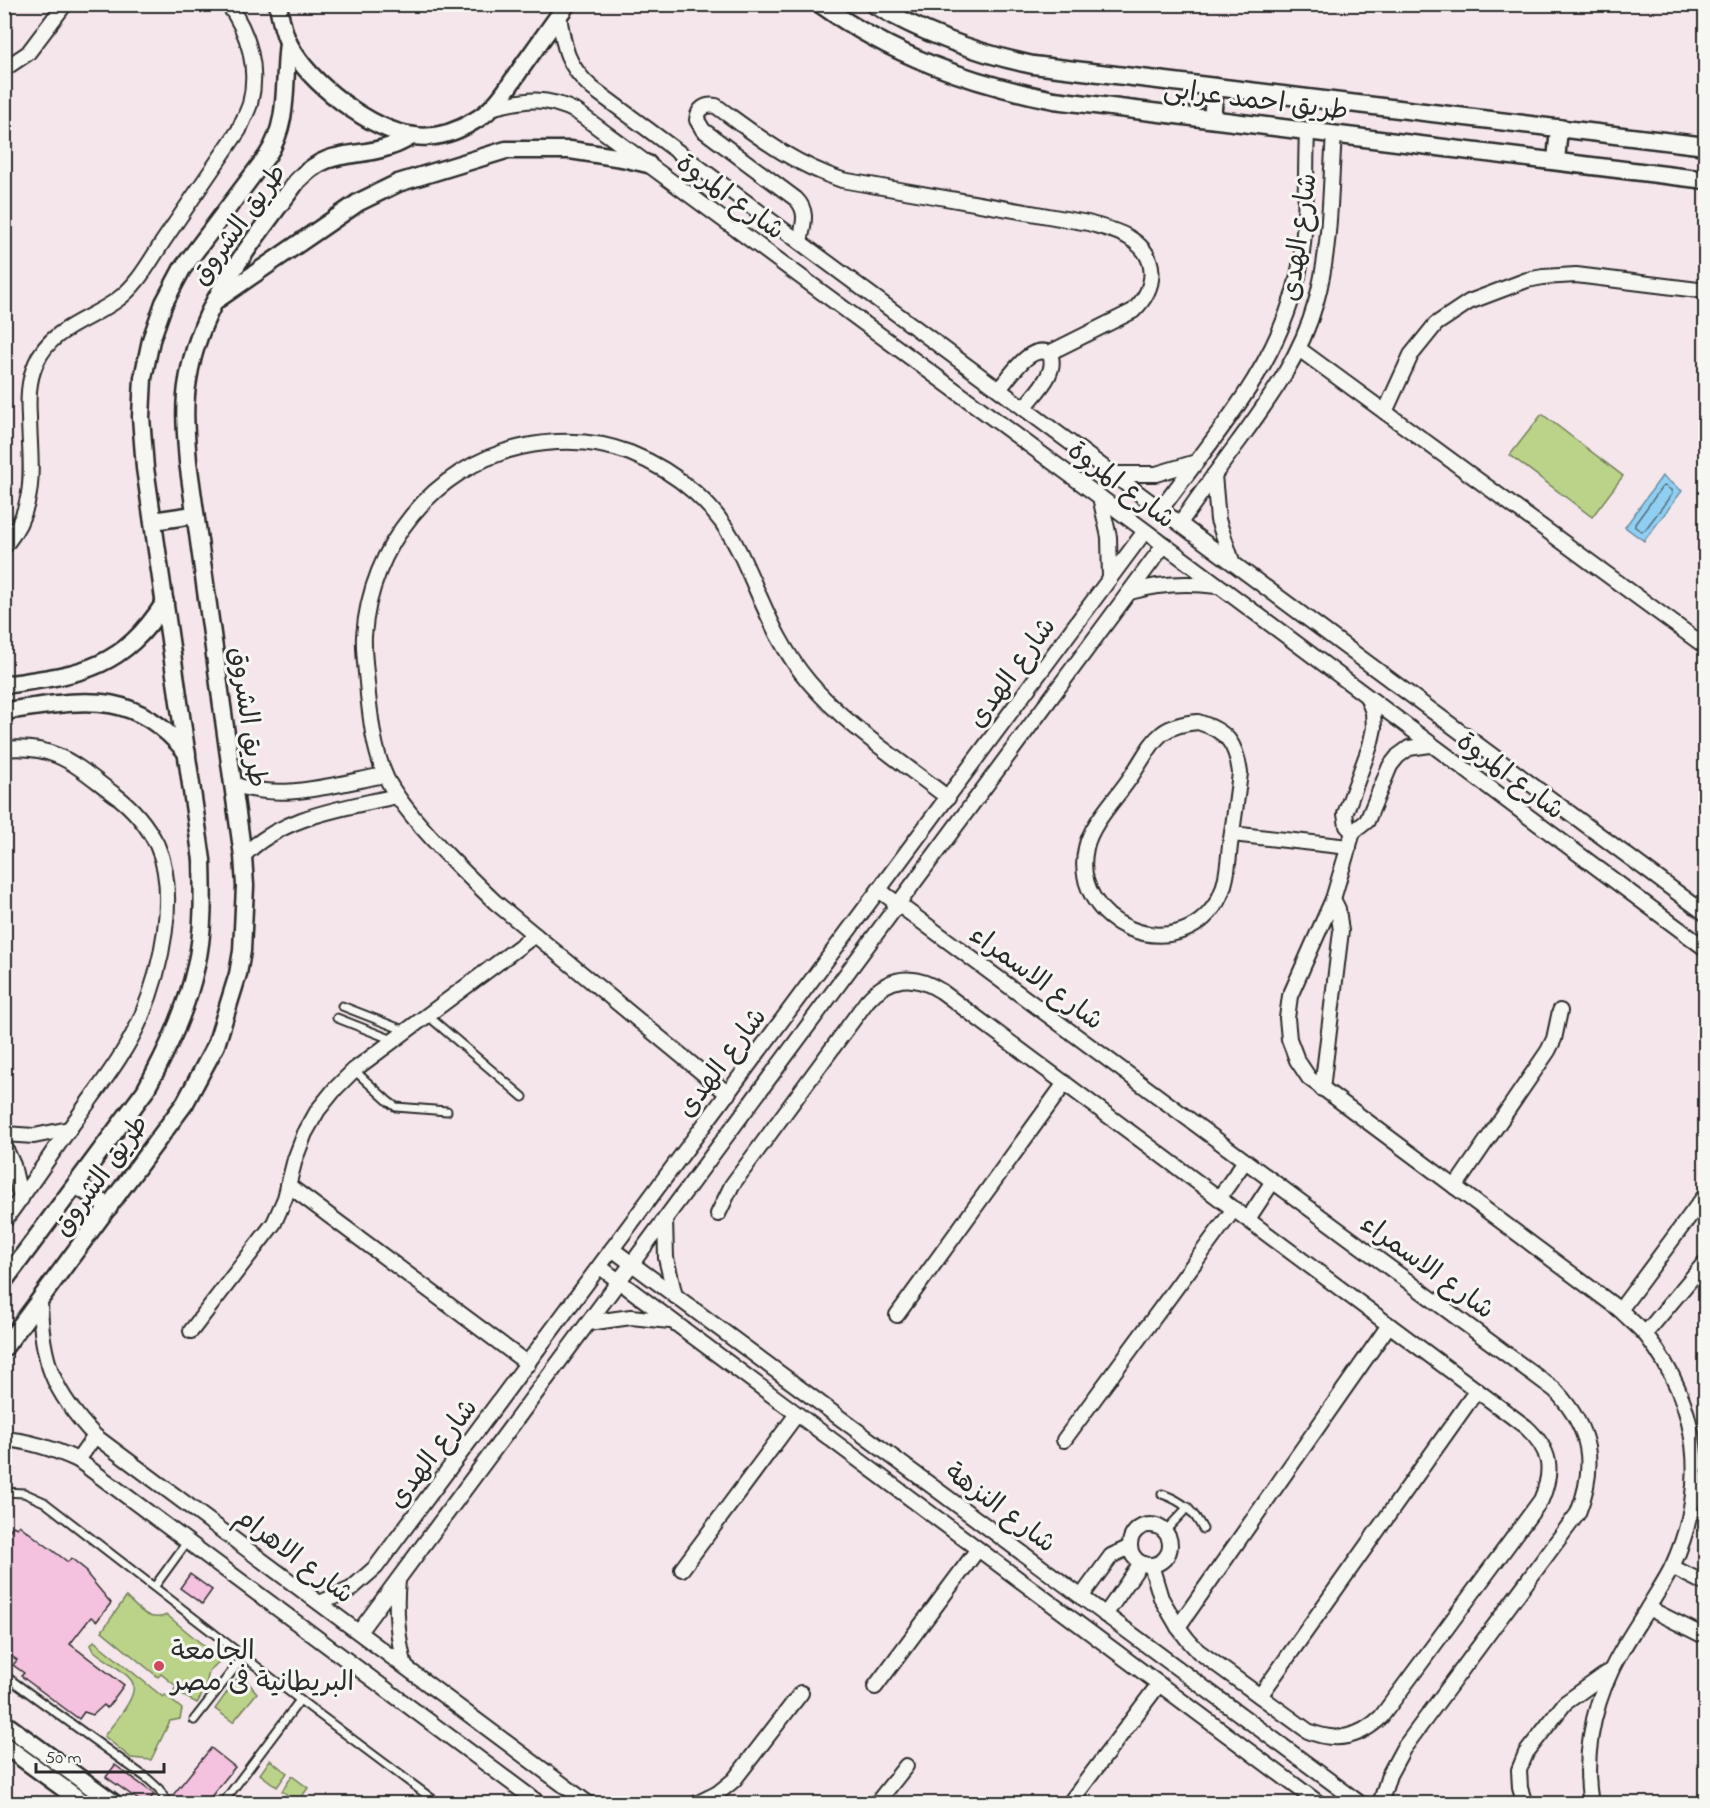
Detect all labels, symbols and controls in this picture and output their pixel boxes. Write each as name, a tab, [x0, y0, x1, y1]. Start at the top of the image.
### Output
street label: طريق احمد عرابى	[1161, 71, 1350, 132]
street label: شارع المروة	[667, 145, 792, 251]
street label: طريق الشروق	[183, 157, 297, 294]
street label: شارع الهدى	[1272, 171, 1329, 304]
street label: شارع المروة	[1058, 433, 1183, 539]
street label: شارع الهدى	[959, 610, 1067, 737]
street label: طريق الشروق	[217, 644, 276, 790]
street label: شارع المروة	[1447, 724, 1572, 830]
street label: شارع الاسمراء	[960, 917, 1111, 1041]
street label: شارع الهدى	[669, 1000, 777, 1127]
street label: طريق الشروق	[45, 1108, 159, 1245]
street label: شارع الاسمراء	[1351, 1206, 1502, 1330]
street label: شارع الهدى	[380, 1391, 488, 1518]
street label: شارع النزهة	[936, 1454, 1063, 1564]
street label: شارع الاهرام	[226, 1499, 361, 1615]
place label: الجامعة البريطانية فى مصر	[169, 1633, 354, 1703]
marker: الجامعة البريطانية فى مصر	[152, 1659, 166, 1673]
scale bar	[36, 1736, 164, 1774]
text: 50 m	[45, 1746, 82, 1772]

